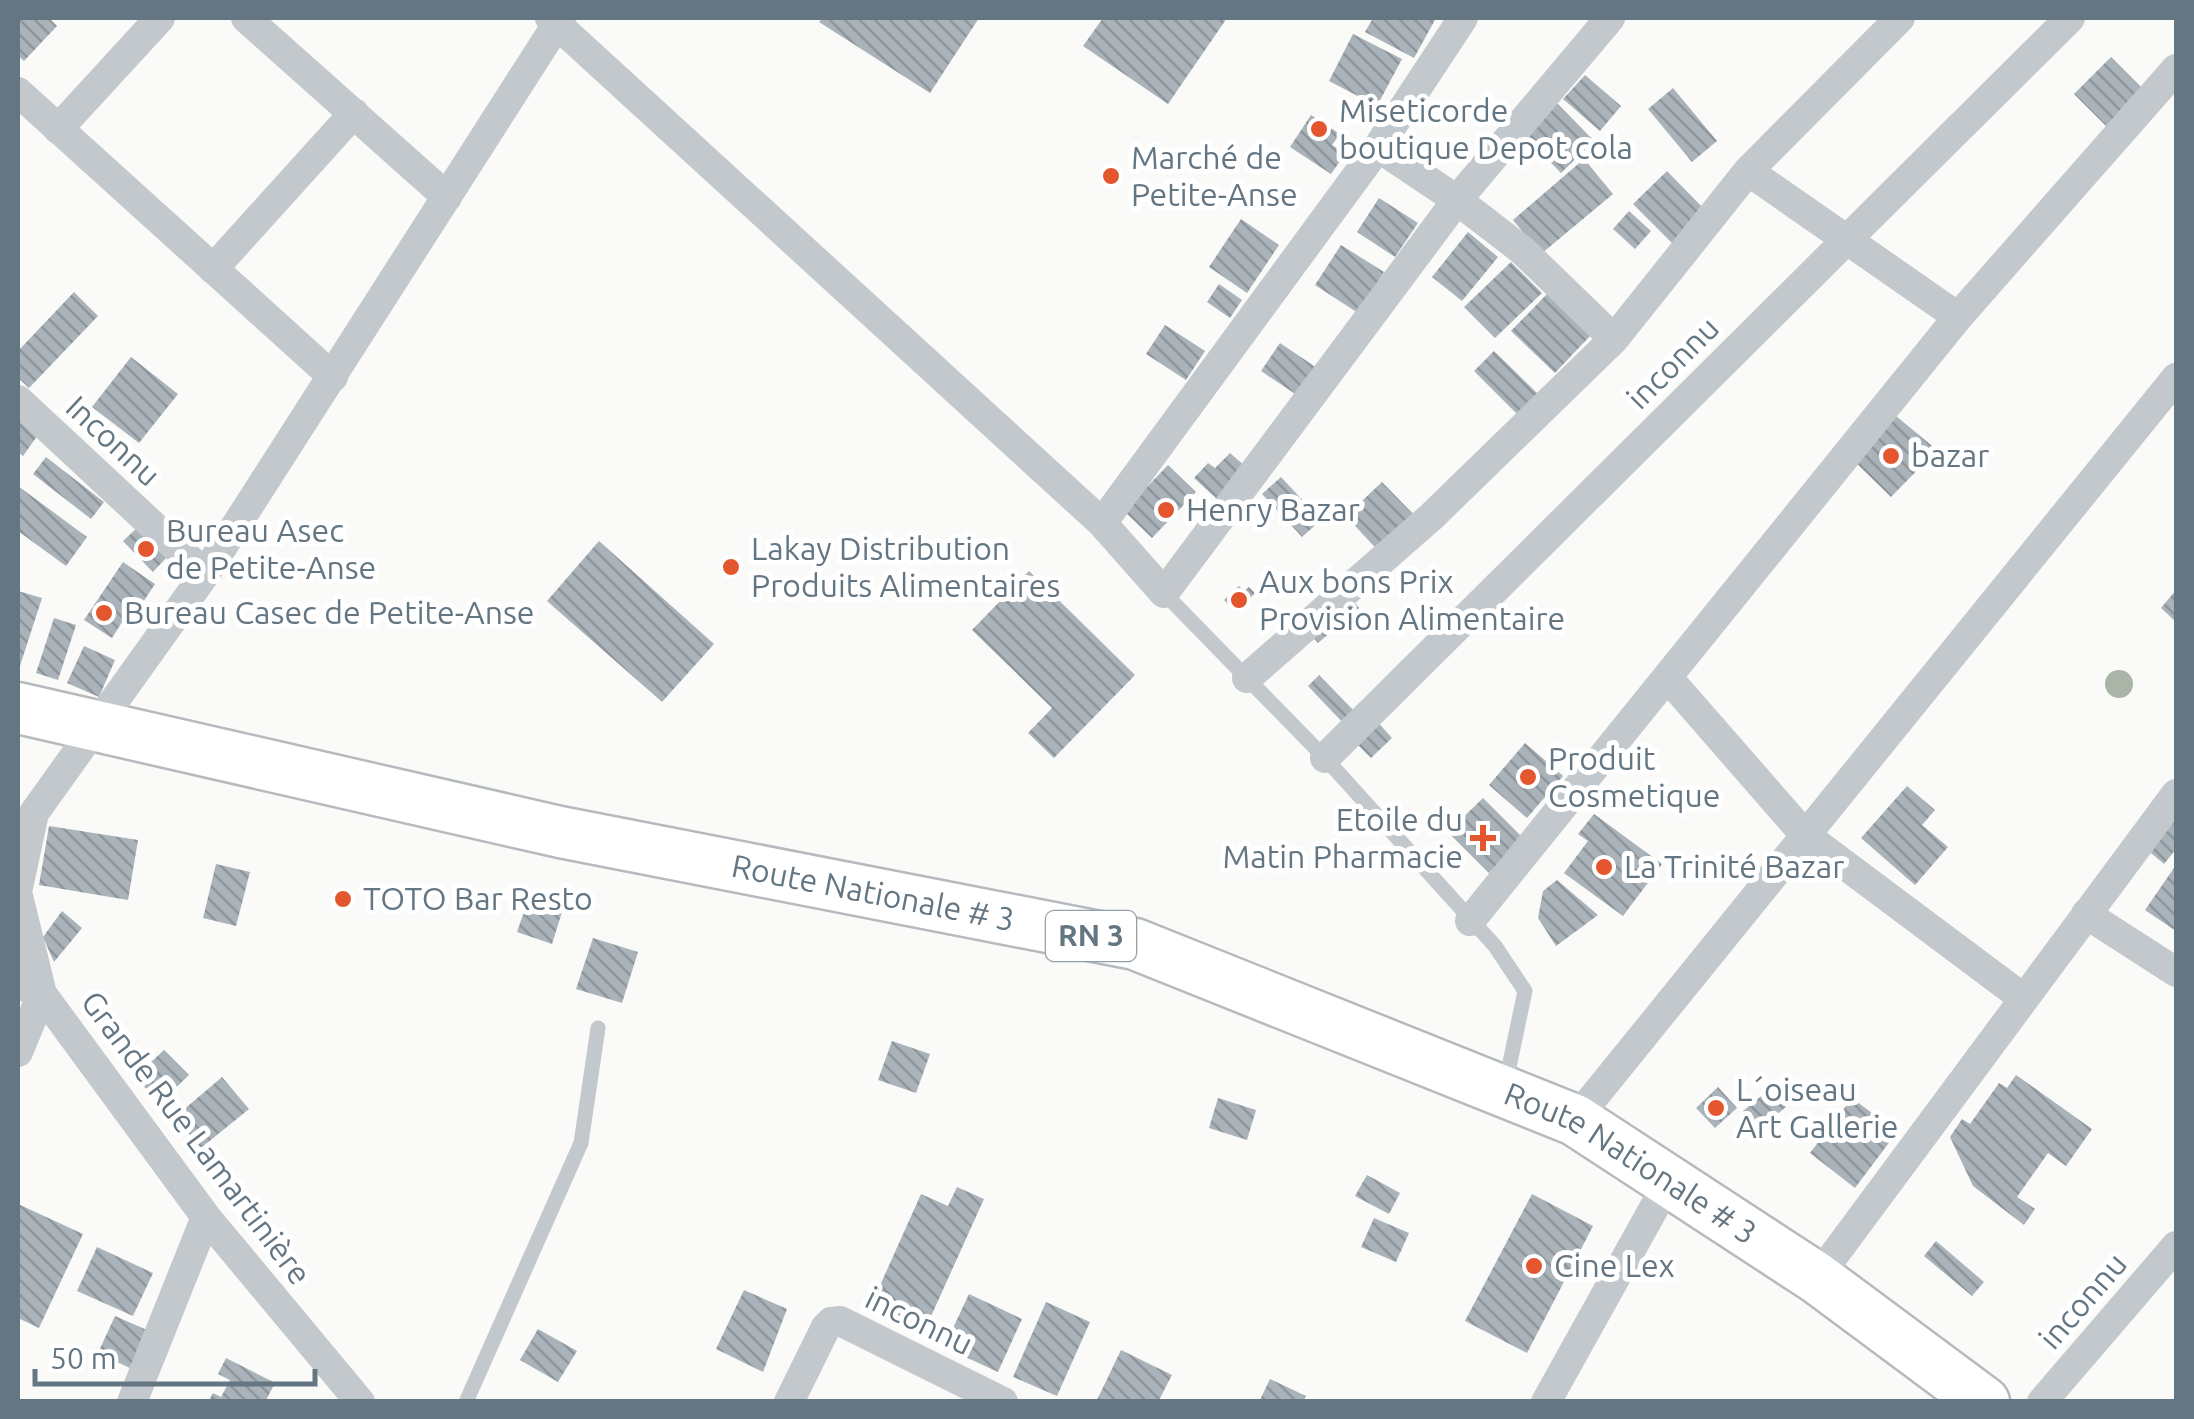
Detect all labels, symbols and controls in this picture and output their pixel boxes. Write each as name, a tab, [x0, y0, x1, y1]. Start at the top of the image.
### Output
place label: Miseticorde boutique Depot cola	[1339, 92, 1633, 165]
marker: Miseticorde boutique Depot cola	[1308, 118, 1330, 140]
place label: Marché de Petite-Anse	[1131, 139, 1298, 212]
marker: Marché de Petite-Anse	[1100, 165, 1122, 187]
street label: inconnu	[1619, 309, 1725, 415]
street label: Inconnu	[59, 388, 168, 493]
place label: bazar	[1911, 437, 1989, 473]
marker: bazar	[1880, 445, 1902, 467]
place label: Henry Bazar	[1186, 491, 1360, 527]
marker: Henry Bazar	[1155, 499, 1177, 521]
place label: Bureau Asec de Petite-Anse	[166, 512, 376, 585]
place label: Lakay Distribution Produits Alimentaires	[751, 530, 1060, 603]
marker: Bureau Asec de Petite-Anse	[135, 538, 157, 560]
marker: Lakay Distribution Produits Alimentaires	[720, 556, 742, 578]
place label: Aux bons Prix Provision Alimentaire	[1259, 563, 1565, 636]
marker: Aux bons Prix Provision Alimentaire	[1228, 589, 1250, 611]
place label: Bureau Casec de Petite-Anse	[124, 594, 535, 630]
marker: Bureau Casec de Petite-Anse	[93, 602, 115, 624]
place label: Produit Cosmetique	[1548, 740, 1720, 813]
marker: Produit Cosmetique	[1517, 766, 1539, 788]
place label: Etoile du Matin Pharmacie	[1222, 801, 1463, 874]
marker: Etoile du Matin Pharmacie	[1472, 827, 1494, 849]
street label: Route Nationale # 3	[729, 847, 1018, 937]
place label: La Trinité Bazar	[1624, 848, 1844, 884]
marker: La Trinité Bazar	[1593, 856, 1615, 878]
place label: TOTO Bar Resto	[363, 880, 593, 916]
marker: TOTO Bar Resto	[332, 888, 354, 910]
road number: RN 3	[1046, 911, 1136, 961]
street label: Grande Rue Lamartinière	[75, 984, 319, 1291]
place label: L´oiseau Art Gallerie	[1736, 1071, 1899, 1144]
street label: Route Nationale # 3	[1500, 1075, 1764, 1251]
marker: L´oiseau Art Gallerie	[1705, 1097, 1727, 1119]
street label: inconnu	[2031, 1245, 2133, 1355]
place label: Cine Lex	[1554, 1247, 1675, 1283]
marker: Cine Lex	[1523, 1255, 1545, 1277]
street label: inconnu	[860, 1279, 979, 1361]
scale bar	[35, 1324, 315, 1386]
text: 50 m	[50, 1341, 117, 1375]

